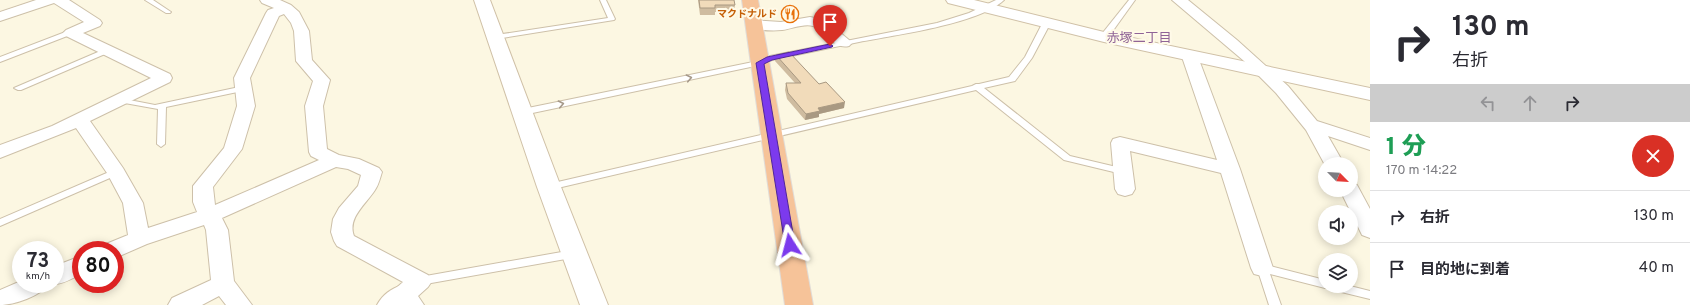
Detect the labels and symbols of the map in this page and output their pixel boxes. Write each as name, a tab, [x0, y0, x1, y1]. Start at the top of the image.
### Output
restaurant icon: マクドナルド	[780, 4, 800, 24]
pin	[813, 5, 847, 46]
place label: マクドナルド	[717, 8, 777, 21]
district label: 赤塚二丁目	[1106, 31, 1172, 47]
one-way arrow	[685, 74, 692, 82]
one-way arrow	[558, 101, 564, 109]
north arrow	[1318, 157, 1358, 197]
position arrow	[769, 224, 811, 266]
speed limit sign: 80	[72, 241, 124, 293]

